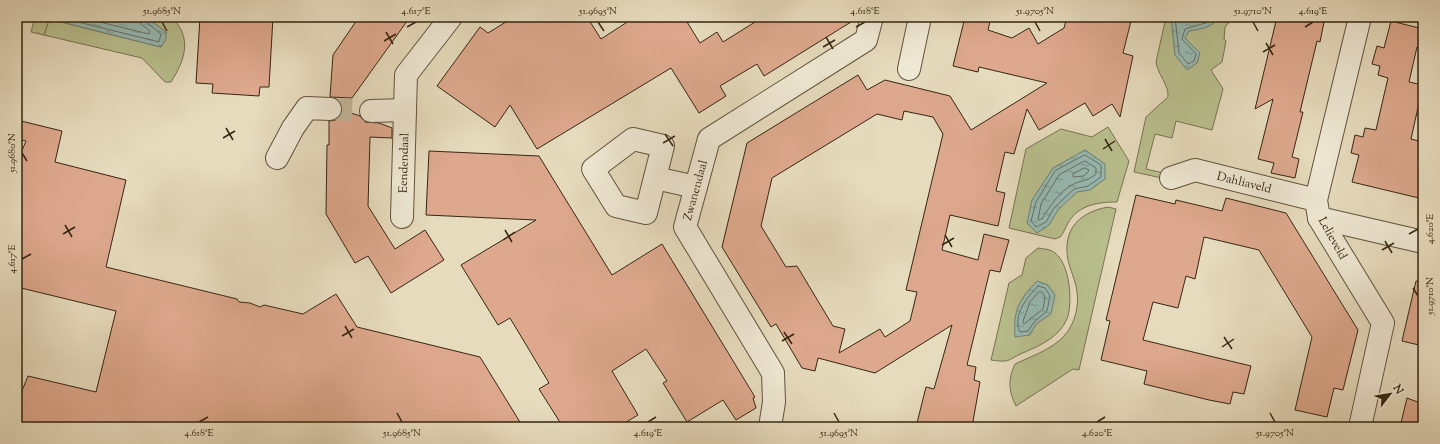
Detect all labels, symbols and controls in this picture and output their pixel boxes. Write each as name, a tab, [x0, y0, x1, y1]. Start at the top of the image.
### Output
text: 51.9685°N	[142, 4, 181, 19]
text: 4.617°E	[401, 4, 431, 19]
text: 51.9695°N	[578, 4, 617, 19]
text: 4.618°E	[850, 4, 880, 19]
text: 51.9705°N	[1015, 4, 1054, 19]
text: 51.9710°N	[1233, 4, 1272, 19]
text: 4.619°E	[1299, 4, 1327, 19]
street label: Eendendaal	[395, 132, 414, 193]
text: 51.9680°N	[5, 133, 20, 174]
street label: Zwanendaal	[679, 158, 713, 223]
street label: Dahliaveld	[1215, 168, 1273, 199]
street label: Lelieveld	[1313, 214, 1351, 263]
text: 4.620°E	[1423, 214, 1438, 244]
text: 4.617°E	[5, 244, 20, 274]
text: 51.9710°N	[1423, 277, 1438, 316]
north arrow	[1370, 374, 1410, 414]
text: N	[1388, 381, 1407, 397]
text: 4.618°E	[184, 426, 214, 441]
text: 51.9685°N	[382, 426, 421, 441]
text: 4.619°E	[634, 426, 662, 441]
text: 51.9695°N	[819, 426, 858, 441]
text: 4.620°E	[1082, 426, 1112, 441]
text: 51.9705°N	[1255, 426, 1294, 441]

